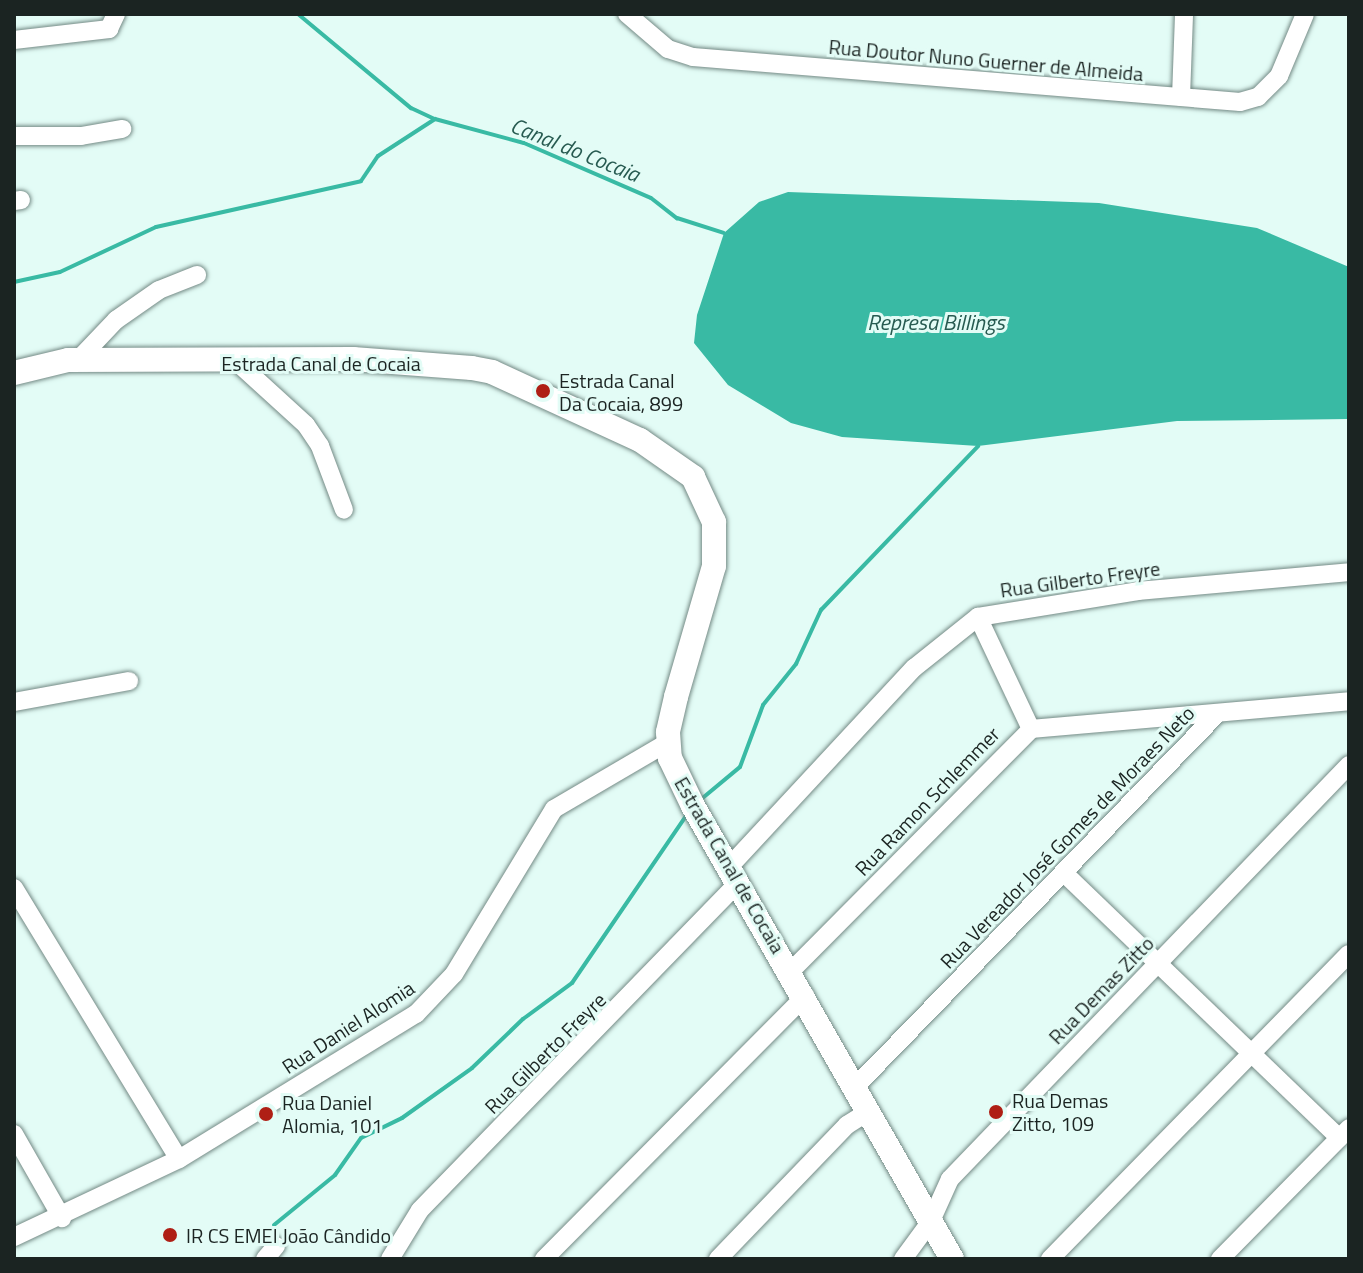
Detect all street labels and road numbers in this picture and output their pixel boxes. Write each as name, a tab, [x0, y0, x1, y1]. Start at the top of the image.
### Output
street label: Rua Doutor Nuno Guerner de Almeida	[828, 34, 1144, 86]
street label: Estrada Canal de Cocaia	[221, 351, 421, 375]
street label: Rua Gilberto Freyre	[998, 556, 1162, 602]
street label: Rua Vereador José Gomes de Moraes Neto	[935, 701, 1199, 973]
street label: Rua Ramon Schlemmer	[850, 722, 1004, 880]
street label: Estrada Canal de Cocaia	[670, 773, 790, 957]
street label: Rua Demas Zitto	[1044, 931, 1158, 1049]
street label: Rua Daniel Alomia	[277, 975, 419, 1079]
street label: Rua Gilberto Freyre	[479, 987, 611, 1119]

